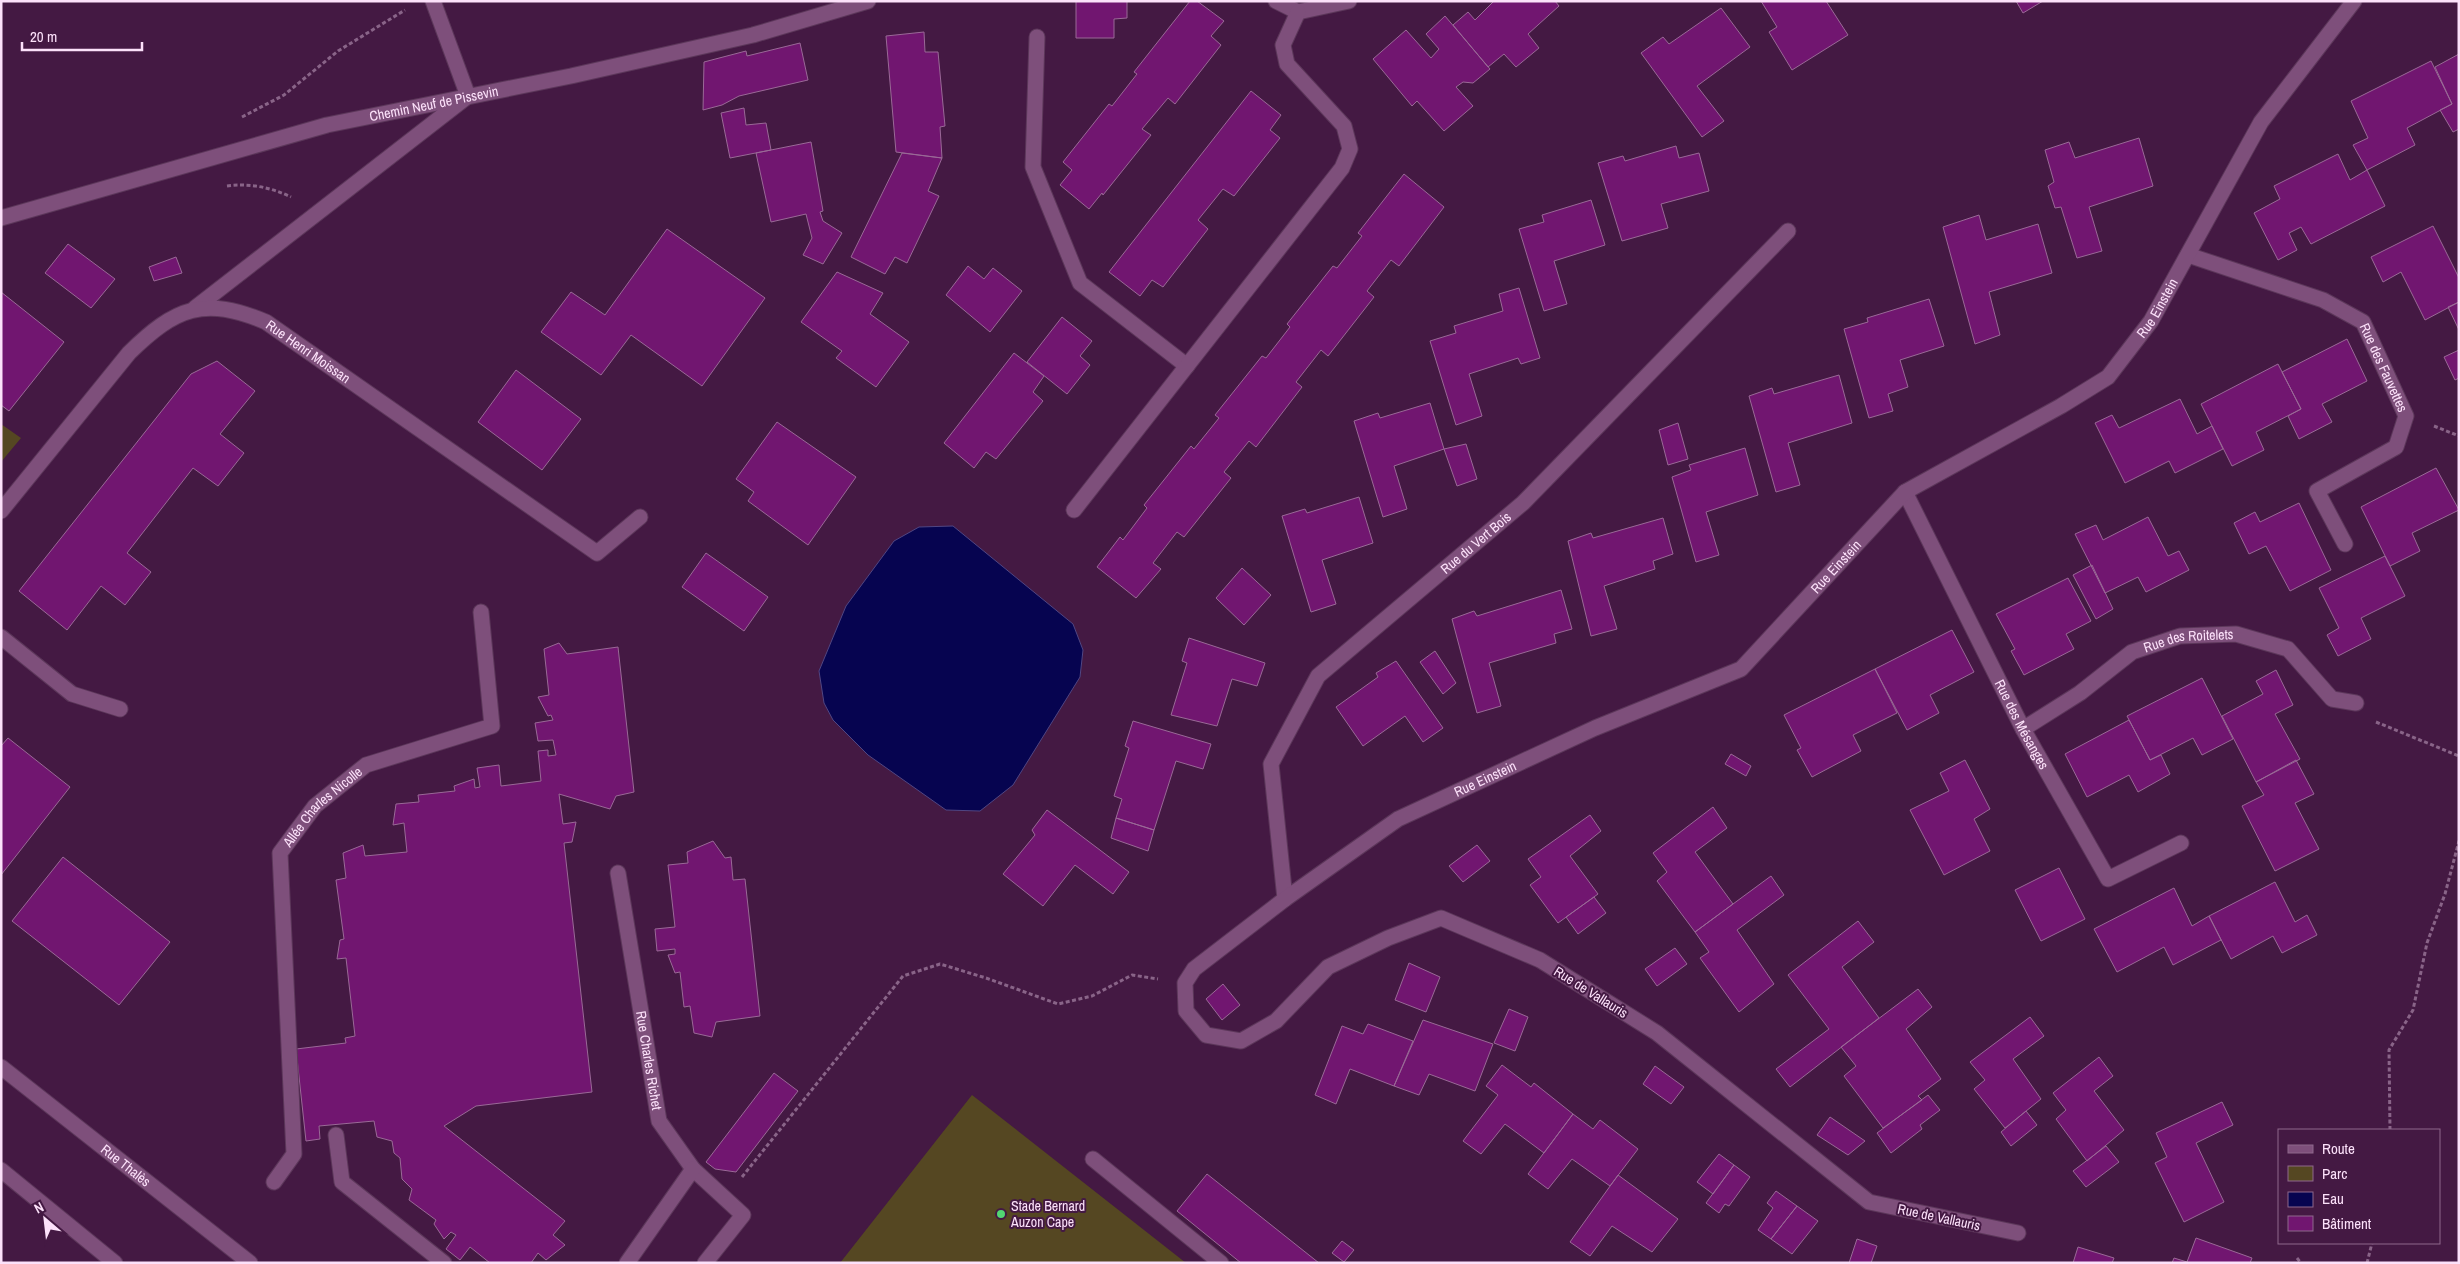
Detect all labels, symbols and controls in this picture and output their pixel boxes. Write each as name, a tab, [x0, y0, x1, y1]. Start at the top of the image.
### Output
scale bar	[22, 20, 142, 52]
text: 20 m	[30, 26, 57, 47]
street label: Chemin Neuf de Pissevin	[368, 82, 500, 125]
street label: Rue Einstein	[2132, 275, 2182, 342]
street label: Rue Henri Moissan	[263, 316, 354, 387]
street label: Rue des Fauvettes	[2356, 320, 2412, 415]
street label: Rue du Vert Bois	[1437, 508, 1515, 578]
street label: Rue Einstein	[1807, 536, 1865, 597]
street label: Rue des Roitelets	[2141, 625, 2234, 657]
street label: Rue des Mésanges	[1991, 676, 2053, 773]
street label: Rue Einstein	[1451, 757, 1519, 801]
street label: Allée Charles Nicolle	[278, 763, 366, 851]
street label: Rue de Vallauris	[1551, 962, 1632, 1022]
street label: Rue Charles Richet	[632, 1009, 666, 1111]
legend	[2278, 1129, 2440, 1244]
text: Route	[2322, 1138, 2355, 1159]
street label: Rue Thalès	[97, 1140, 155, 1191]
text: Parc	[2322, 1163, 2347, 1184]
text: Eau	[2322, 1188, 2344, 1209]
north arrow	[20, 1194, 70, 1244]
place label: Stade Bernard Auzon Cape	[1010, 1197, 1085, 1231]
text: N	[31, 1198, 47, 1217]
street label: Rue de Vallauris	[1896, 1199, 1982, 1235]
marker: Stade Bernard Auzon Cape	[995, 1208, 1007, 1220]
text: Bâtiment	[2322, 1213, 2372, 1234]

